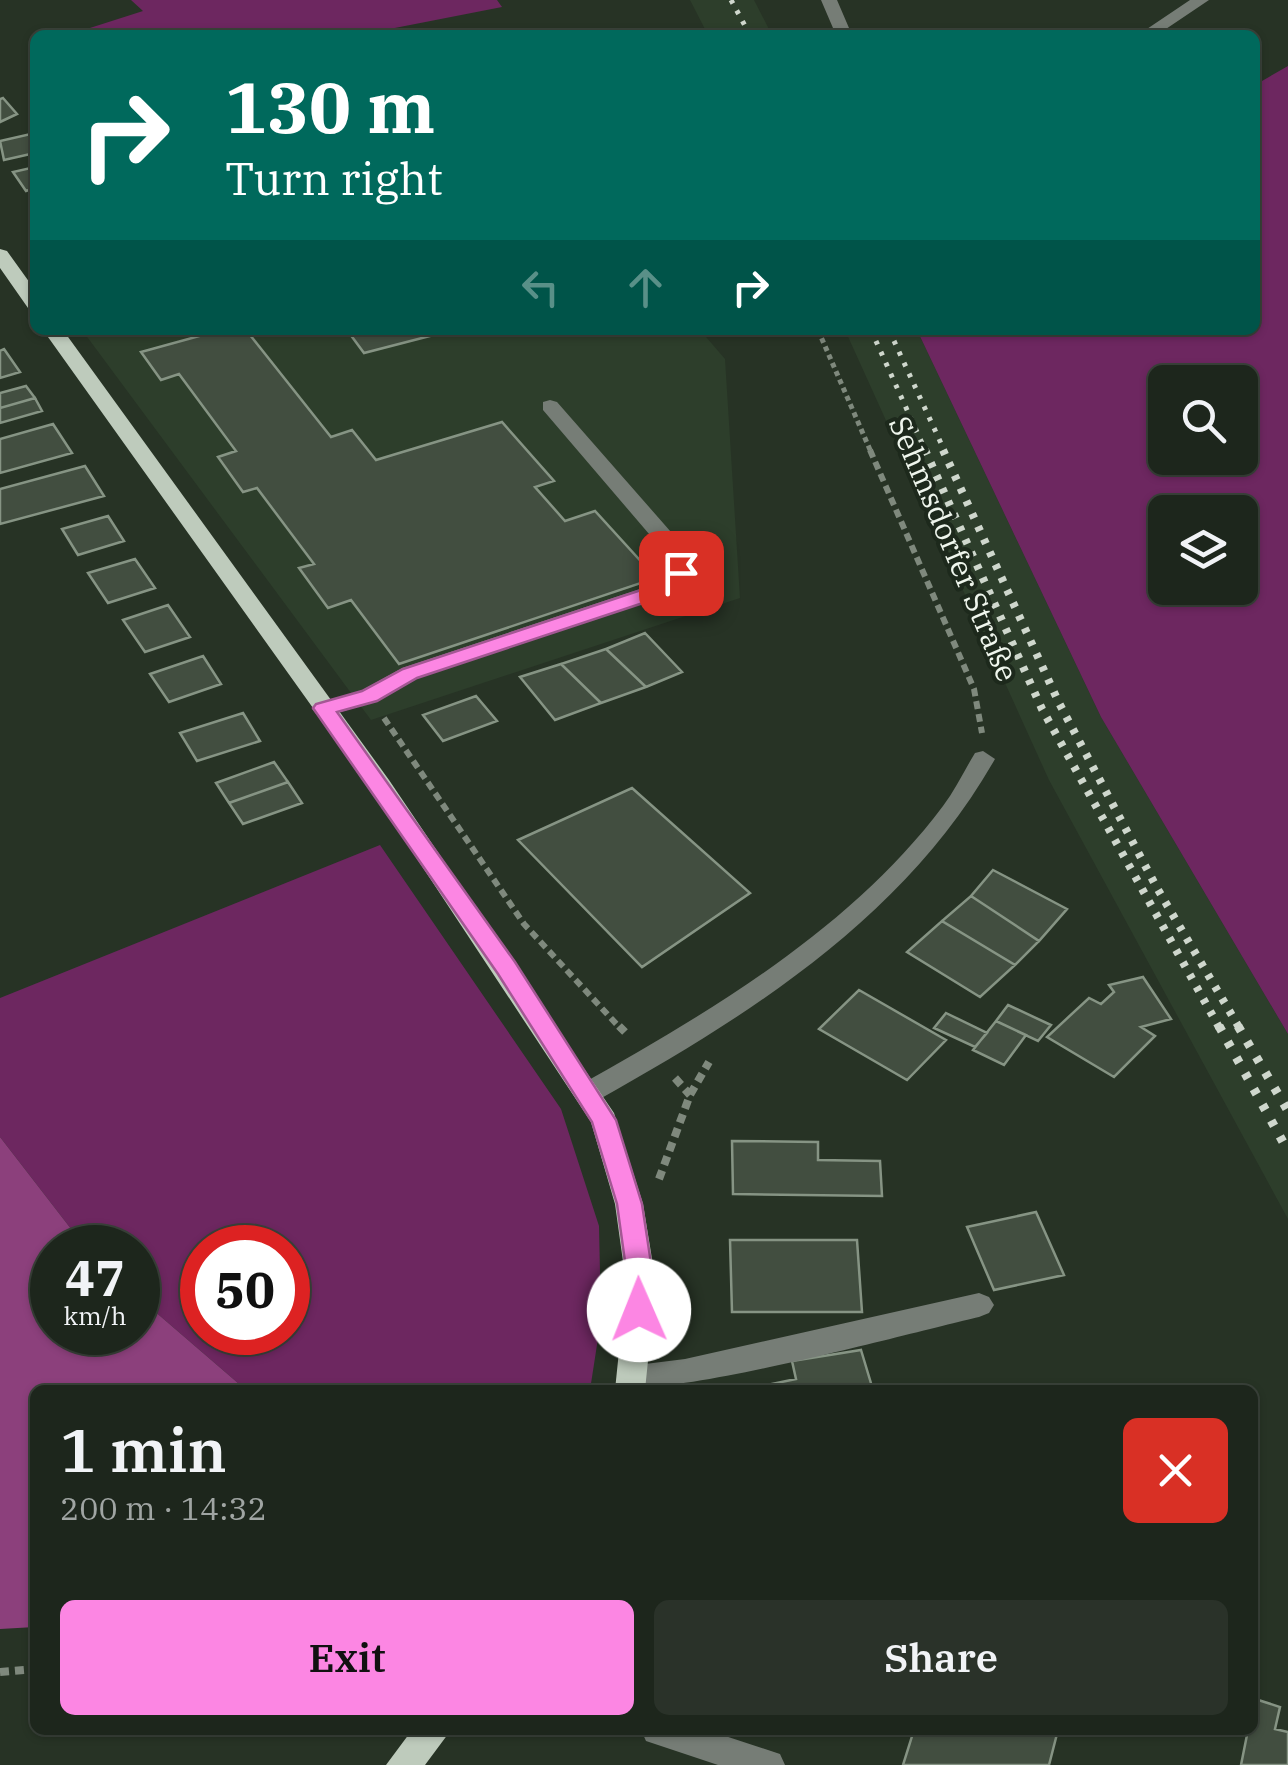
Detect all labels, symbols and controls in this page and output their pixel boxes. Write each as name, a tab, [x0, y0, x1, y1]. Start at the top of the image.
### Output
text: 130 m	[225, 61, 435, 152]
icon: right	[60, 70, 190, 200]
text: Turn right	[225, 149, 443, 207]
icon: left	[513, 260, 568, 315]
icon: ahead	[618, 260, 673, 315]
icon: right	[723, 260, 778, 315]
map controls	[1148, 365, 1258, 605]
button: search	[1148, 365, 1258, 475]
street label: Sehmsdorfer Straße	[881, 410, 1028, 687]
button: layers	[1148, 495, 1258, 605]
pin	[639, 531, 724, 616]
icon: arrive	[654, 546, 709, 601]
speed limit sign: 50	[180, 1225, 310, 1355]
text: 47	[65, 1245, 125, 1310]
position arrow	[587, 1258, 691, 1362]
text: km/h	[63, 1299, 127, 1332]
text: 1 min	[60, 1410, 227, 1489]
button: close	[1123, 1418, 1228, 1523]
text: 200 m · 14:32	[60, 1487, 267, 1529]
button: Exit	[60, 1600, 634, 1715]
button: Share	[654, 1600, 1228, 1715]

